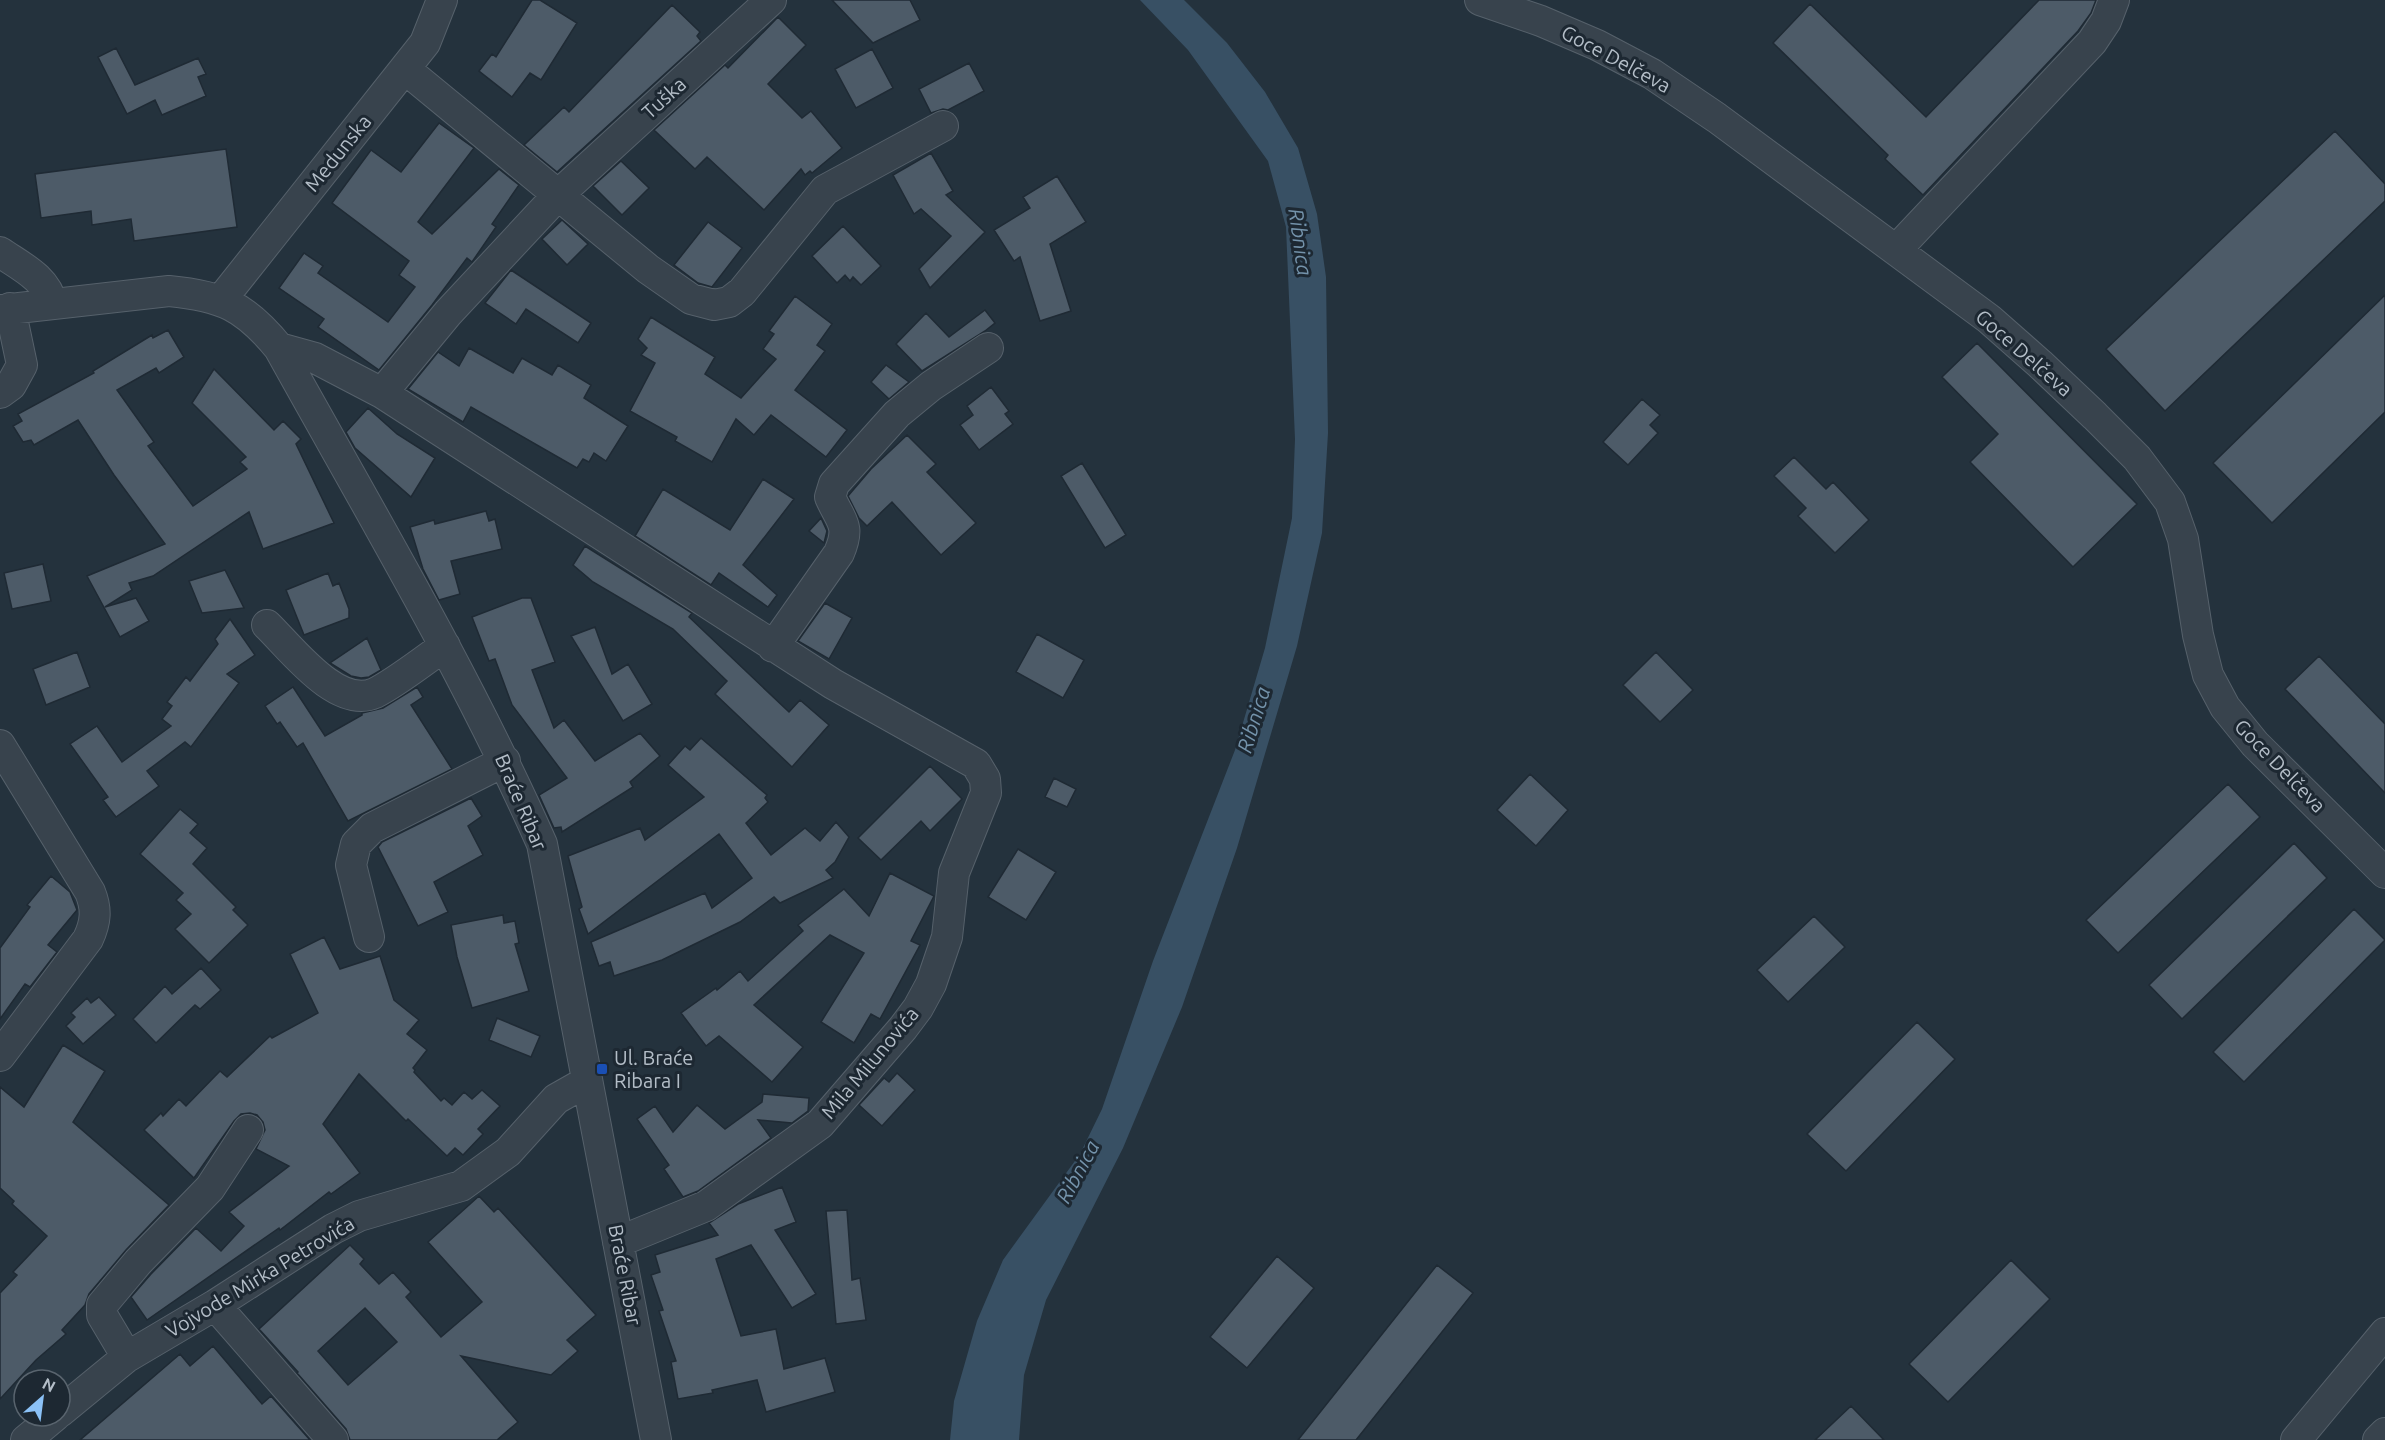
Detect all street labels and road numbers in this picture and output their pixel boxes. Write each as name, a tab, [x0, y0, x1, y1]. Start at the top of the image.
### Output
street label: Goce Delčeva	[1558, 20, 1675, 97]
street label: Tuška	[637, 72, 690, 123]
street label: Medunska	[300, 110, 375, 196]
street label: Goce Delčeva	[1971, 304, 2077, 401]
street label: Goce Delčeva	[2230, 714, 2330, 817]
street label: Braće Ribar	[491, 750, 552, 854]
street label: Mila Milunovića	[816, 1002, 923, 1123]
street label: Vojvode Mirka Petrovića	[161, 1211, 358, 1342]
street label: Braće Ribar	[604, 1222, 647, 1328]

